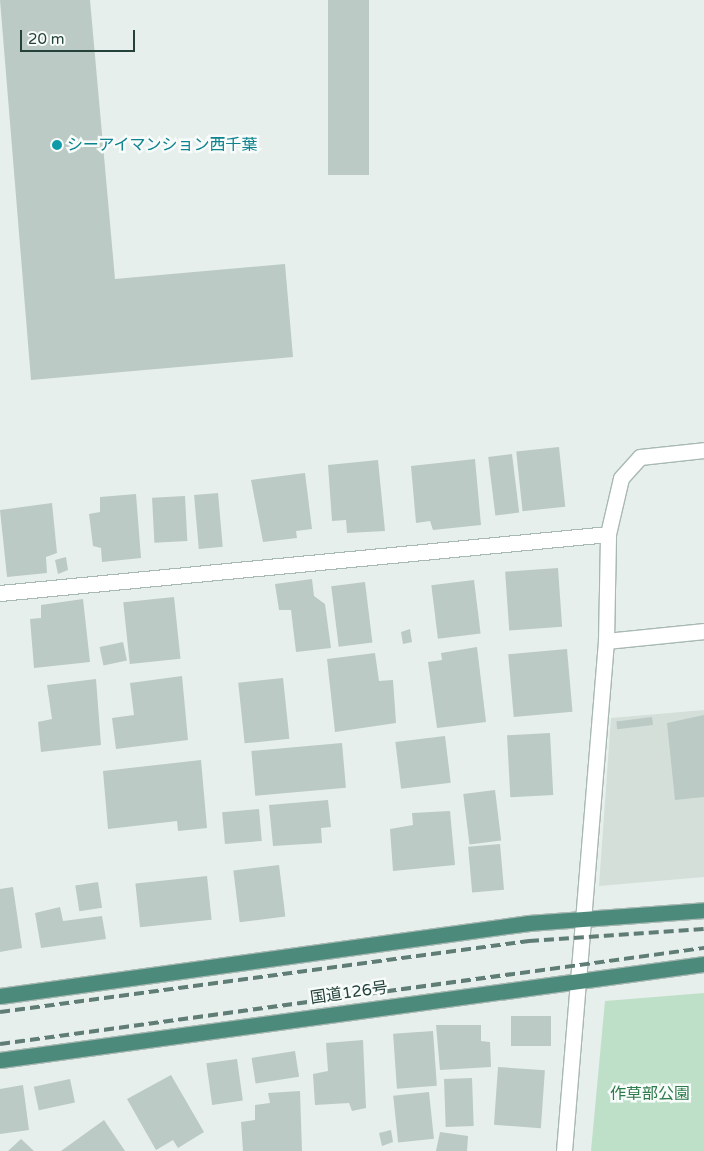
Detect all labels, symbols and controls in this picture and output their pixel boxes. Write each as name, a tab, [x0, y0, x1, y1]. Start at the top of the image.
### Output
scale bar	[22, 20, 138, 52]
text: 20 m	[28, 30, 65, 48]
place label: シーアイマンション西千葉	[67, 135, 259, 155]
marker: シーアイマンション西千葉	[51, 139, 63, 151]
street label: 国道126号	[309, 978, 389, 1008]
park label: 作草部公園	[610, 1084, 690, 1104]

